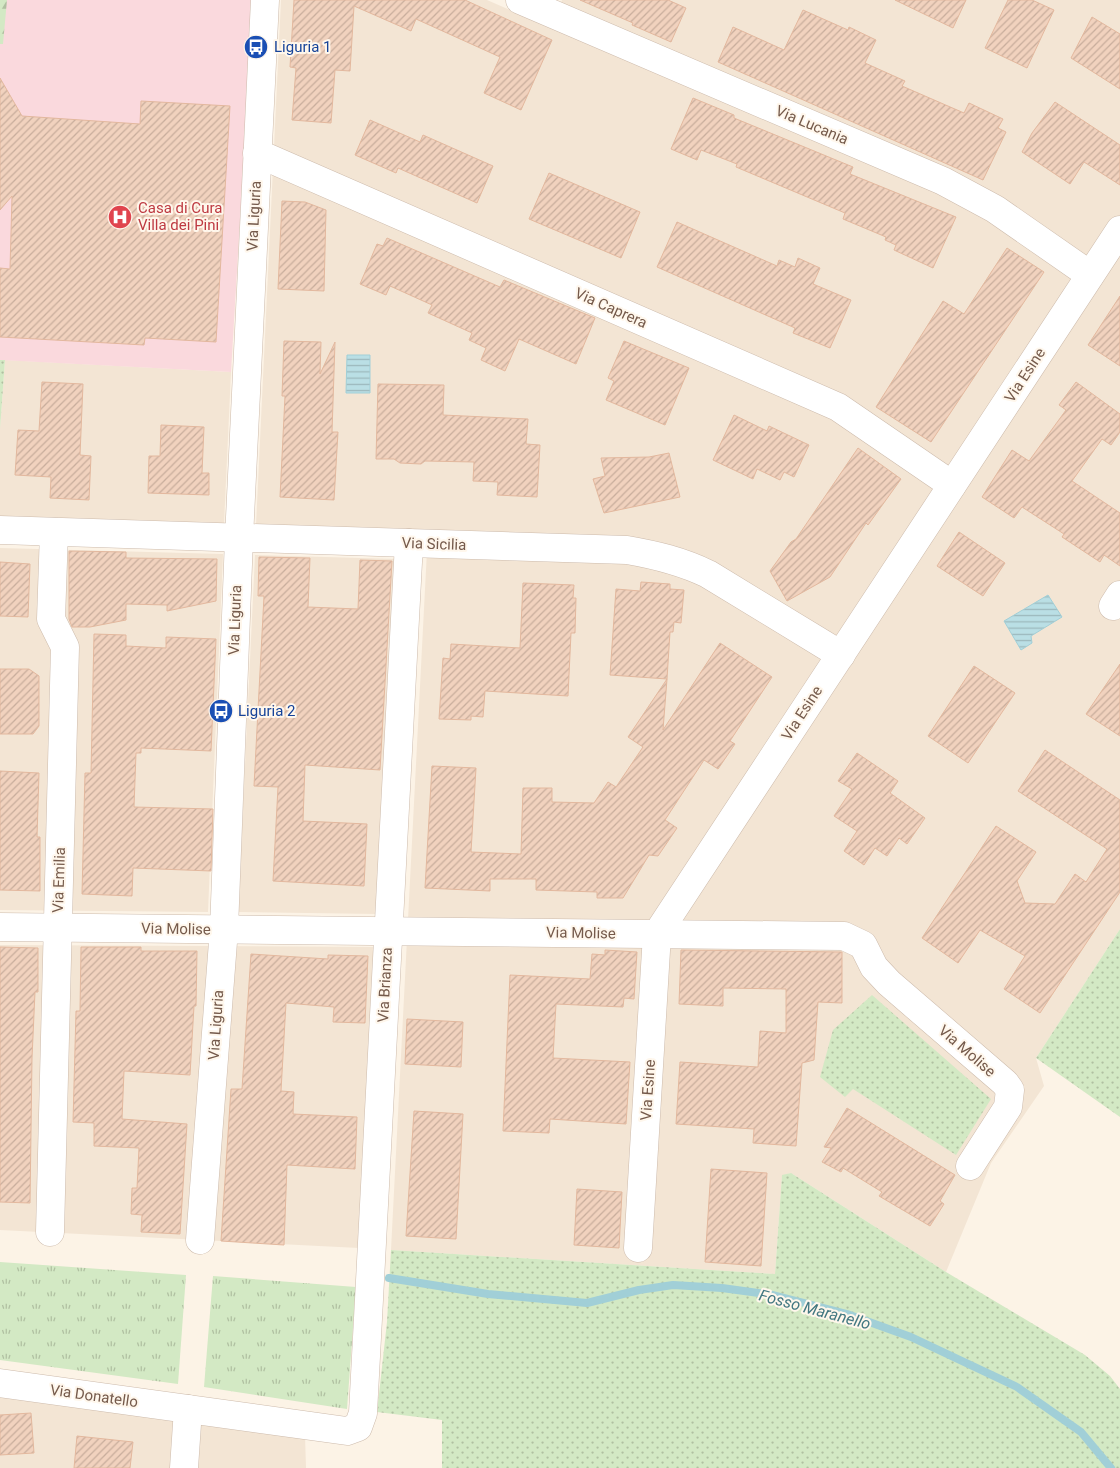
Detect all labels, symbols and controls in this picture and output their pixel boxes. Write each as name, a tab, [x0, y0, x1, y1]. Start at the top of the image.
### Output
bus stop icon: Liguria 1	[243, 34, 269, 60]
place label: Liguria 1	[274, 38, 331, 56]
street label: Via Lucania	[773, 102, 851, 148]
street label: Via Liguria	[243, 180, 265, 252]
place label: Casa di Cura Villa dei Pini	[138, 199, 222, 234]
hospital icon: Casa di Cura Villa dei Pini	[107, 204, 133, 230]
street label: Via Caprera	[572, 284, 650, 332]
street label: Via Esine	[1001, 344, 1049, 406]
street label: Via Sicilia	[401, 534, 467, 554]
street label: Via Liguria	[225, 585, 245, 655]
street label: Via Esine	[778, 682, 826, 744]
bus stop icon: Liguria 2	[208, 698, 234, 724]
place label: Liguria 2	[238, 702, 295, 720]
street label: Via Emilia	[49, 847, 69, 913]
street label: Via Molise	[141, 919, 211, 939]
street label: Via Molise	[546, 923, 616, 943]
street label: Via Brianza	[374, 947, 396, 1023]
street label: Via Liguria	[205, 989, 227, 1061]
street label: Via Molise	[935, 1021, 999, 1081]
street label: Via Esine	[637, 1059, 659, 1121]
water label: Fosso Maranello	[757, 1285, 873, 1334]
street label: Via Donatello	[49, 1381, 139, 1411]

